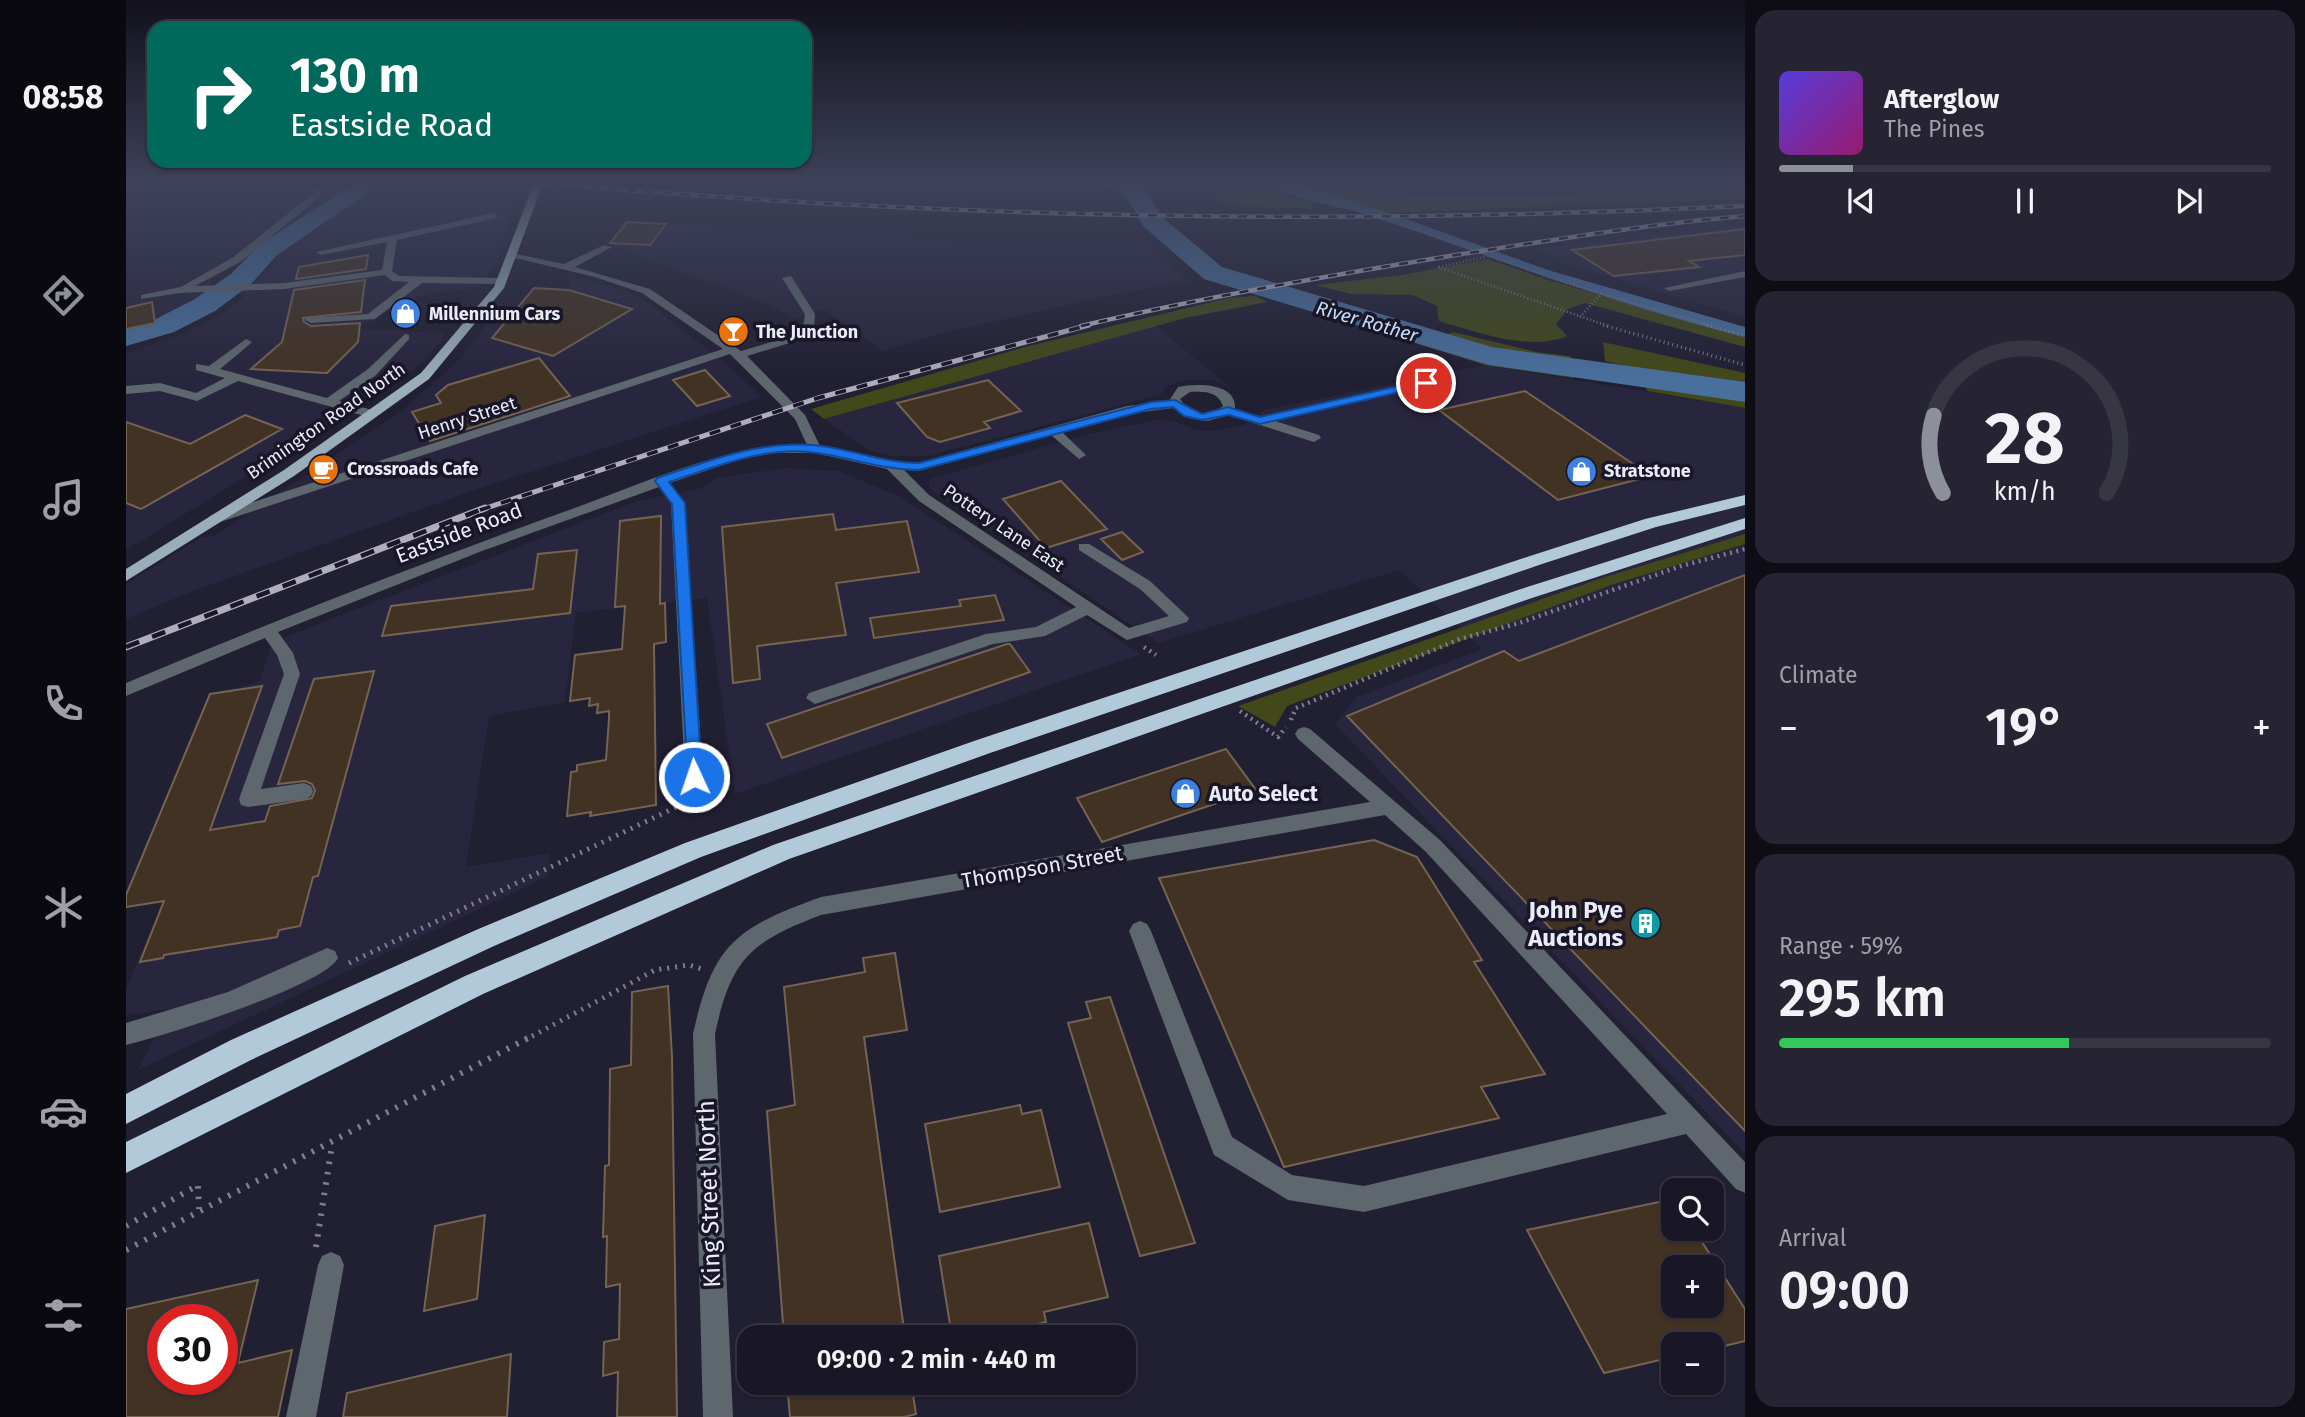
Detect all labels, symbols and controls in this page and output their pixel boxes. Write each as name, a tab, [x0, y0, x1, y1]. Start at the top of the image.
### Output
text: 130 m	[290, 46, 420, 105]
icon: right	[175, 49, 266, 140]
text: 08:58	[23, 78, 104, 116]
text: Afterglow	[1884, 84, 1999, 115]
text: Eastside Road	[290, 106, 493, 144]
text: The Pines	[1884, 115, 1985, 143]
icon: previous	[1842, 182, 1880, 220]
icon: pause	[2006, 182, 2044, 220]
icon: next	[2170, 182, 2208, 220]
icon: directions	[39, 271, 88, 320]
water label: River Rother	[1313, 296, 1421, 347]
shop icon: Millennium Cars	[389, 297, 423, 331]
place label: Millennium Cars	[429, 303, 560, 325]
bar icon: The Junction	[716, 315, 750, 349]
place label: The Junction	[756, 321, 858, 343]
pin	[1396, 353, 1456, 413]
street label: Brimington Road North	[242, 358, 410, 484]
icon: arrive	[1407, 364, 1445, 402]
street label: Henry Street	[415, 392, 519, 444]
text: 28	[1985, 396, 2065, 483]
cafe icon: Crossroads Cafe	[307, 452, 341, 486]
shop icon: Stratstone	[1564, 454, 1598, 488]
place label: Crossroads Cafe	[347, 458, 478, 480]
place label: Stratstone	[1604, 460, 1691, 482]
icon: music	[39, 475, 88, 524]
text: km/h	[1994, 477, 2056, 507]
street label: Pottery Lane East	[939, 479, 1069, 577]
street label: Eastside Road	[392, 497, 526, 569]
text: Climate	[1779, 661, 1858, 689]
icon: phone	[39, 679, 88, 728]
text: 19°	[1985, 696, 2065, 759]
text: −	[1779, 705, 1798, 751]
text: +	[2252, 705, 2271, 751]
position arrow	[657, 740, 731, 814]
shop icon: Auto Select	[1169, 777, 1203, 811]
place label: Auto Select	[1208, 781, 1319, 807]
street label: Thompson Street	[960, 840, 1125, 894]
icon: climate	[39, 883, 88, 932]
place label: John Pye Auctions	[1527, 896, 1623, 952]
building icon: John Pye Auctions	[1629, 907, 1663, 941]
text: Range · 59%	[1779, 932, 1903, 960]
text: 295 km	[1779, 967, 1946, 1030]
icon: car	[39, 1087, 88, 1136]
street label: King Street North	[692, 1100, 726, 1288]
map controls	[1661, 1178, 1724, 1395]
button: search	[1661, 1178, 1724, 1241]
text: Arrival	[1779, 1224, 1846, 1252]
button: +	[1661, 1255, 1724, 1318]
text: 09:00	[1779, 1259, 1910, 1322]
icon: filters	[39, 1291, 88, 1340]
speed limit sign: 30	[147, 1304, 238, 1395]
button: −	[1661, 1332, 1724, 1395]
text: 09:00 · 2 min · 440 m	[817, 1344, 1056, 1375]

